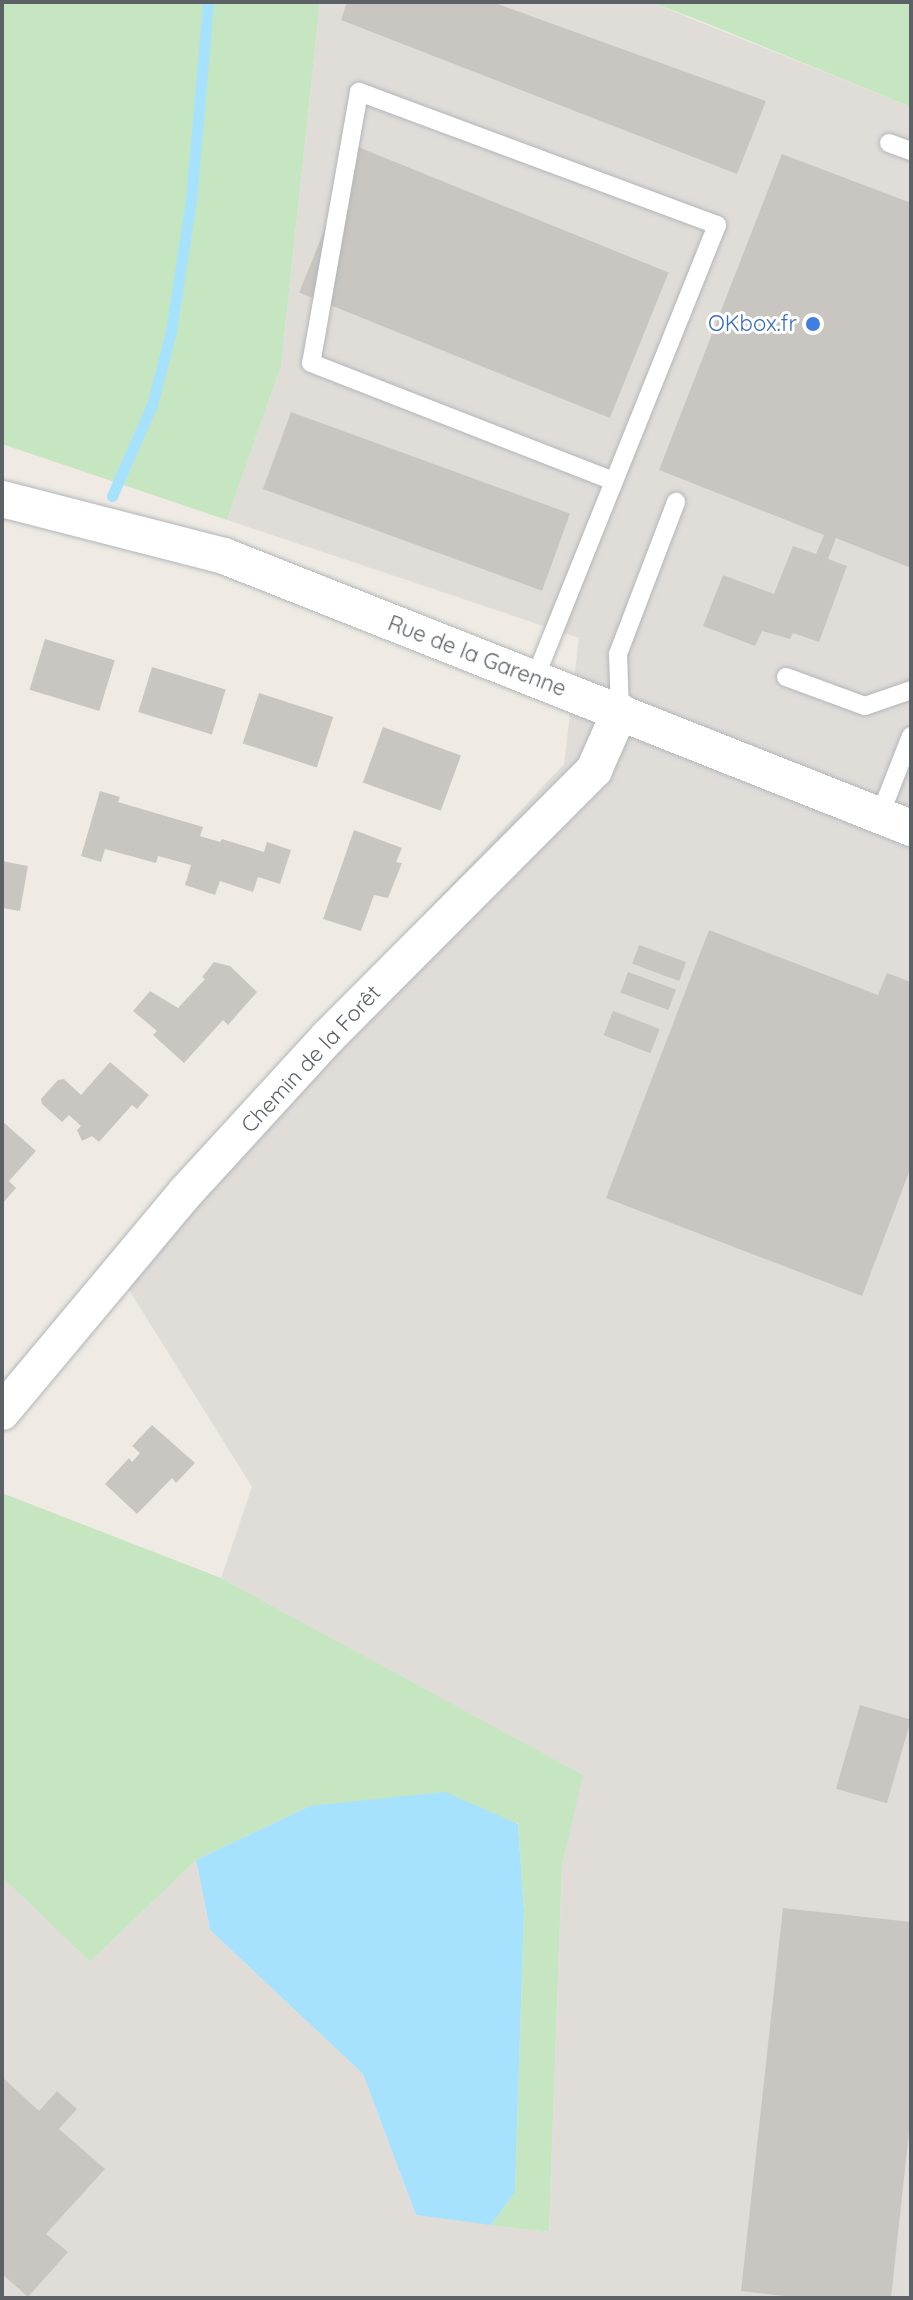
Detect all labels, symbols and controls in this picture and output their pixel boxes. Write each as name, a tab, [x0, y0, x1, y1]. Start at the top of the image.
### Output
place label: OKbox.fr	[708, 311, 797, 337]
marker: OKbox.fr	[804, 315, 822, 333]
street label: Rue de la Garenne	[384, 610, 570, 702]
street label: Chemin de la Forêt	[236, 980, 386, 1138]

